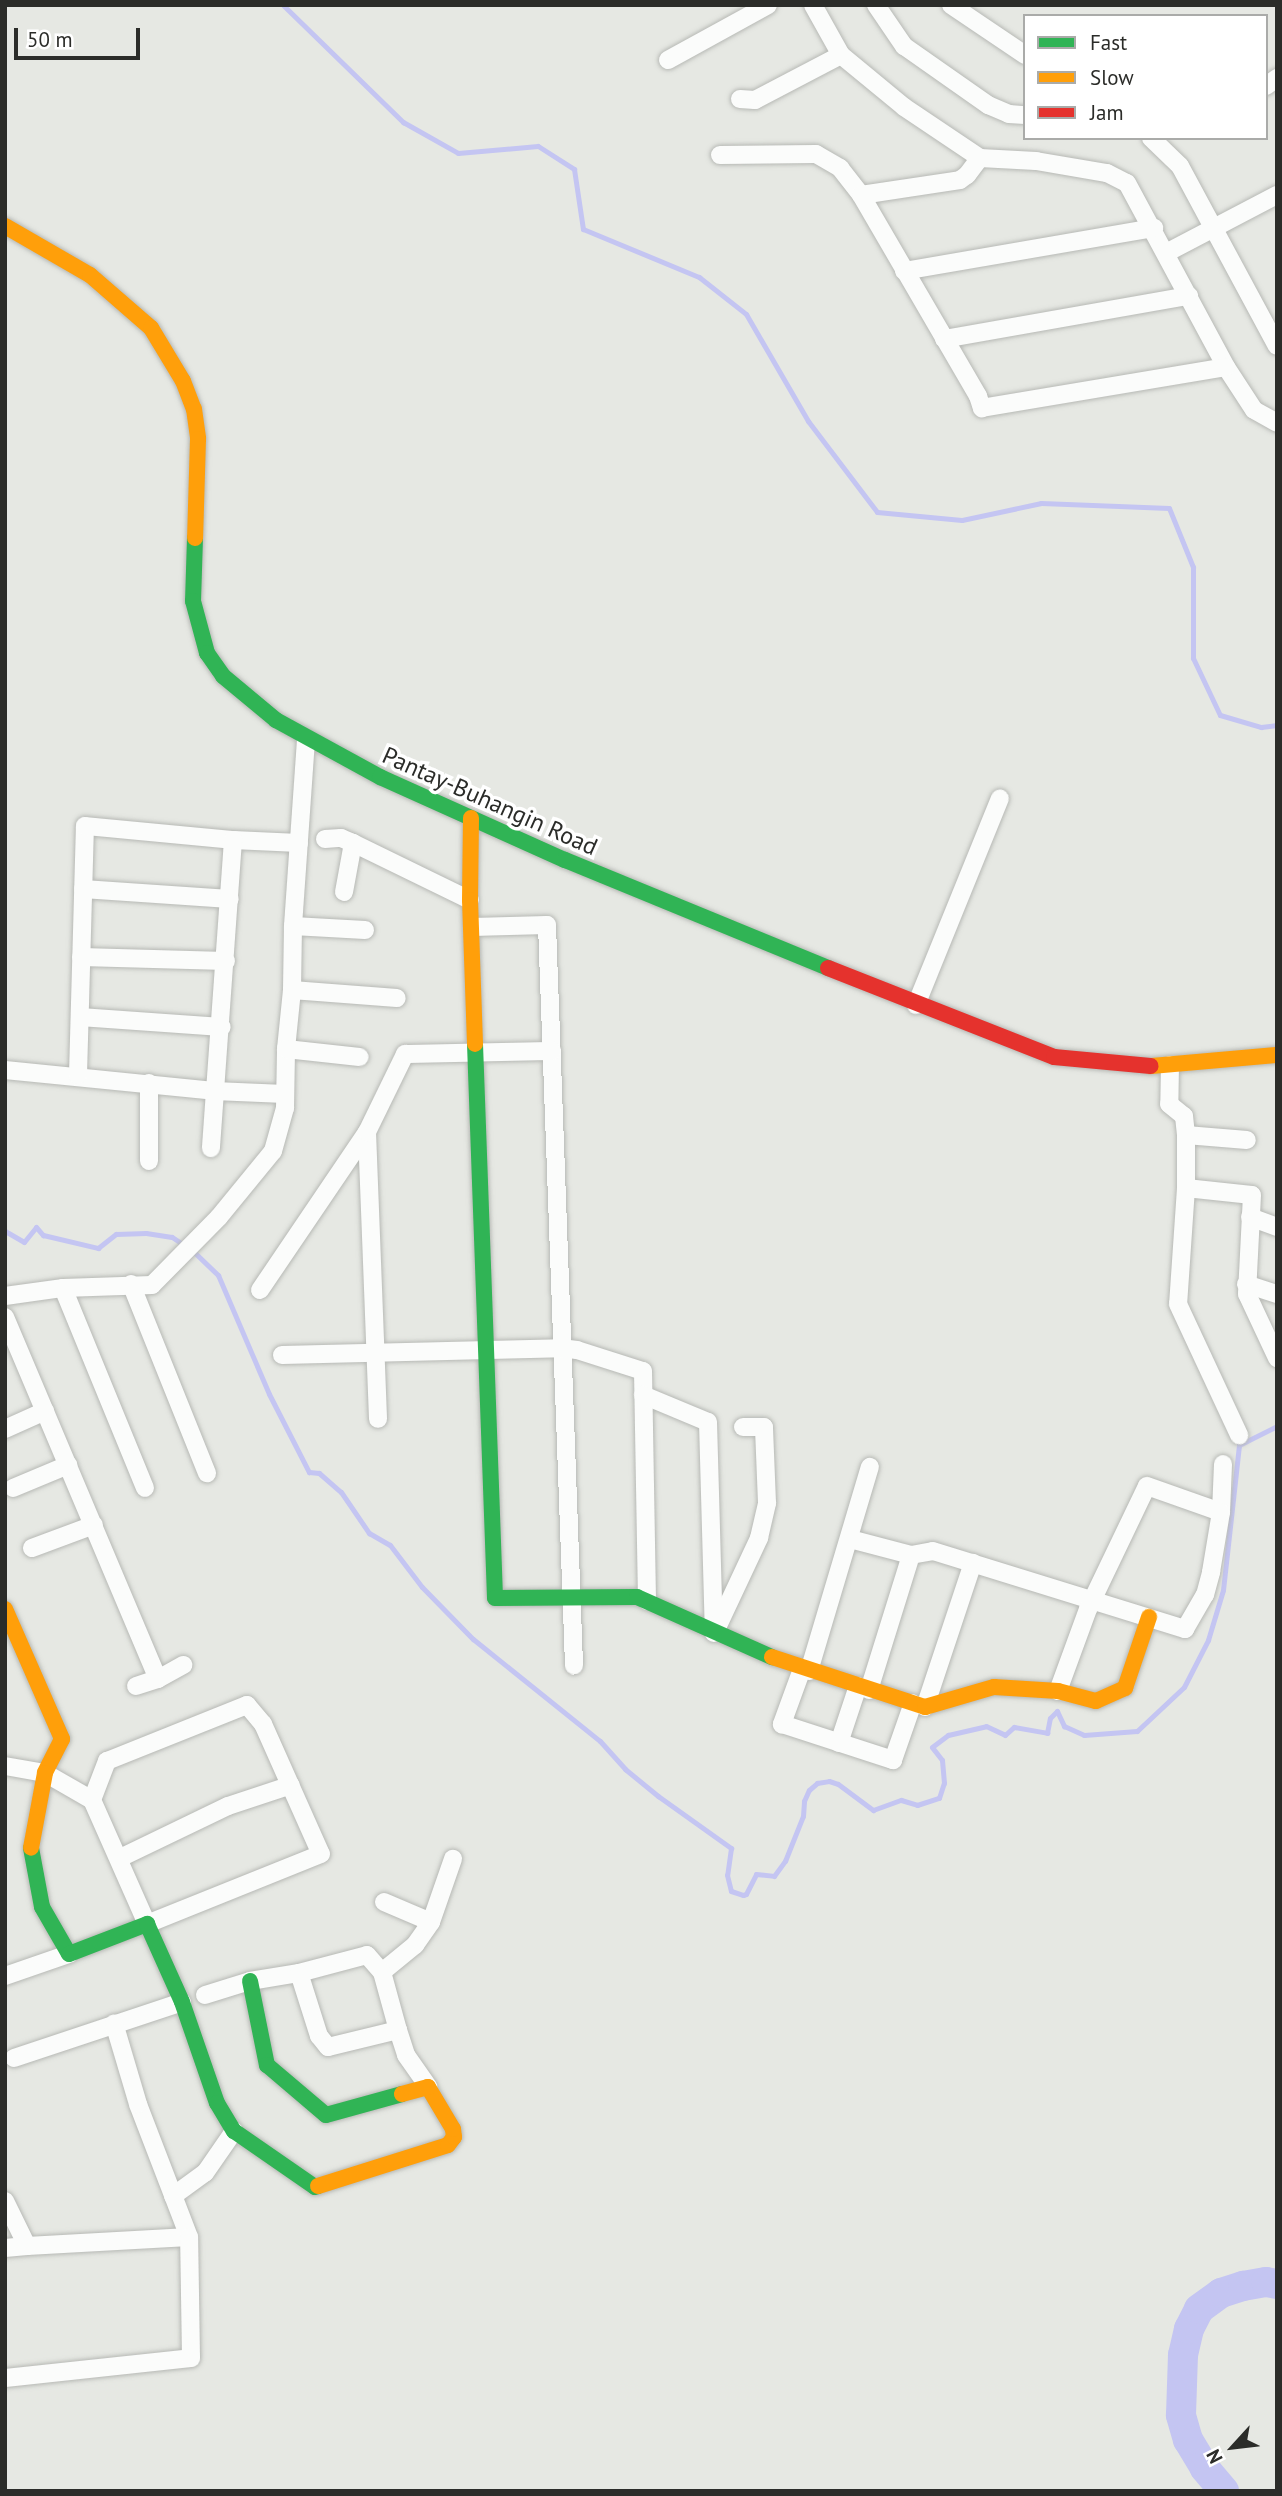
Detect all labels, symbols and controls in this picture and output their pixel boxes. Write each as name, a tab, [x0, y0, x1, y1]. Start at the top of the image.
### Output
scale bar	[18, 14, 144, 58]
legend	[1023, 14, 1268, 140]
text: 50 m	[27, 26, 73, 53]
text: Fast	[1090, 29, 1127, 56]
text: Slow	[1090, 64, 1134, 91]
text: Jam	[1090, 99, 1124, 126]
street label: Pantay-Buhangin Road	[378, 741, 602, 861]
north arrow	[1198, 2412, 1268, 2482]
text: N	[1201, 2446, 1228, 2468]

